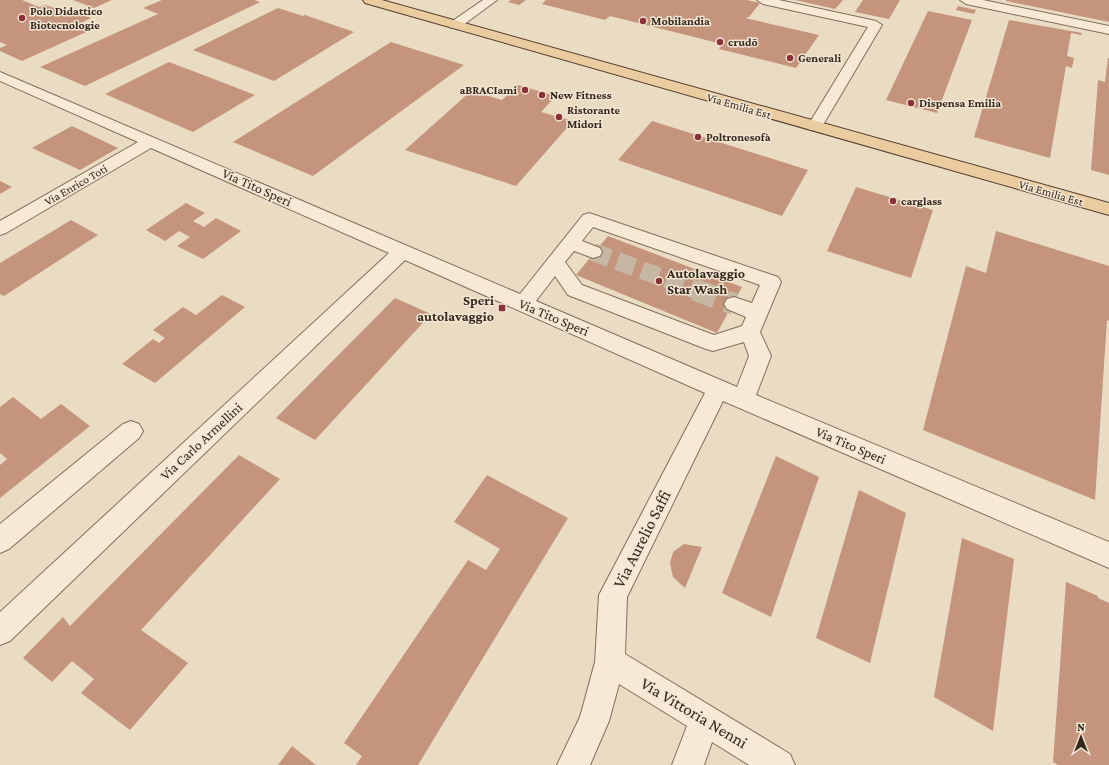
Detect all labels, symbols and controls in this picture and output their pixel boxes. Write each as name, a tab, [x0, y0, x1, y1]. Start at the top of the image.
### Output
place label: Polo Didattico Biotecnologie	[30, 4, 103, 32]
marker: Polo Didattico Biotecnologie	[17, 13, 27, 23]
place label: Mobilandia	[651, 14, 710, 28]
marker: Mobilandia	[638, 16, 648, 26]
place label: crudō	[728, 35, 758, 49]
marker: crudō	[715, 37, 725, 47]
place label: Generali	[798, 51, 842, 65]
marker: Generali	[785, 53, 795, 63]
place label: aBRACIami	[459, 83, 518, 97]
marker: aBRACIami	[520, 85, 530, 95]
place label: New Fitness	[550, 88, 612, 102]
marker: New Fitness	[537, 90, 547, 100]
street label: Via Emilia Est	[705, 90, 774, 122]
place label: Dispensa Emilia	[919, 96, 1001, 110]
marker: Dispensa Emilia	[906, 98, 916, 108]
place label: Ristorante Midori	[567, 103, 621, 131]
marker: Ristorante Midori	[554, 112, 564, 122]
place label: Poltronesofà	[706, 130, 771, 144]
marker: Poltronesofà	[693, 132, 703, 142]
street label: Via Enrico Toti	[42, 161, 110, 209]
street label: Via Tito Speri	[220, 165, 295, 210]
street label: Via Emilia Est	[1017, 177, 1086, 209]
place label: carglass	[901, 194, 942, 208]
marker: carglass	[888, 196, 898, 206]
place label: Autolavaggio Star Wash	[666, 265, 745, 297]
marker: Autolavaggio Star Wash	[654, 276, 664, 286]
place label: Speri autolavaggio	[417, 292, 494, 324]
street label: Via Tito Speri	[517, 295, 592, 339]
marker: Speri autolavaggio	[497, 303, 507, 313]
street label: Via Carlo Armellini	[157, 399, 245, 483]
street label: Via Tito Speri	[814, 423, 889, 467]
street label: Via Aurelio Saffi	[609, 487, 675, 591]
street label: Via Vittoria Nenni	[637, 674, 751, 753]
north arrow	[1061, 717, 1101, 757]
text: N	[1077, 721, 1085, 733]

